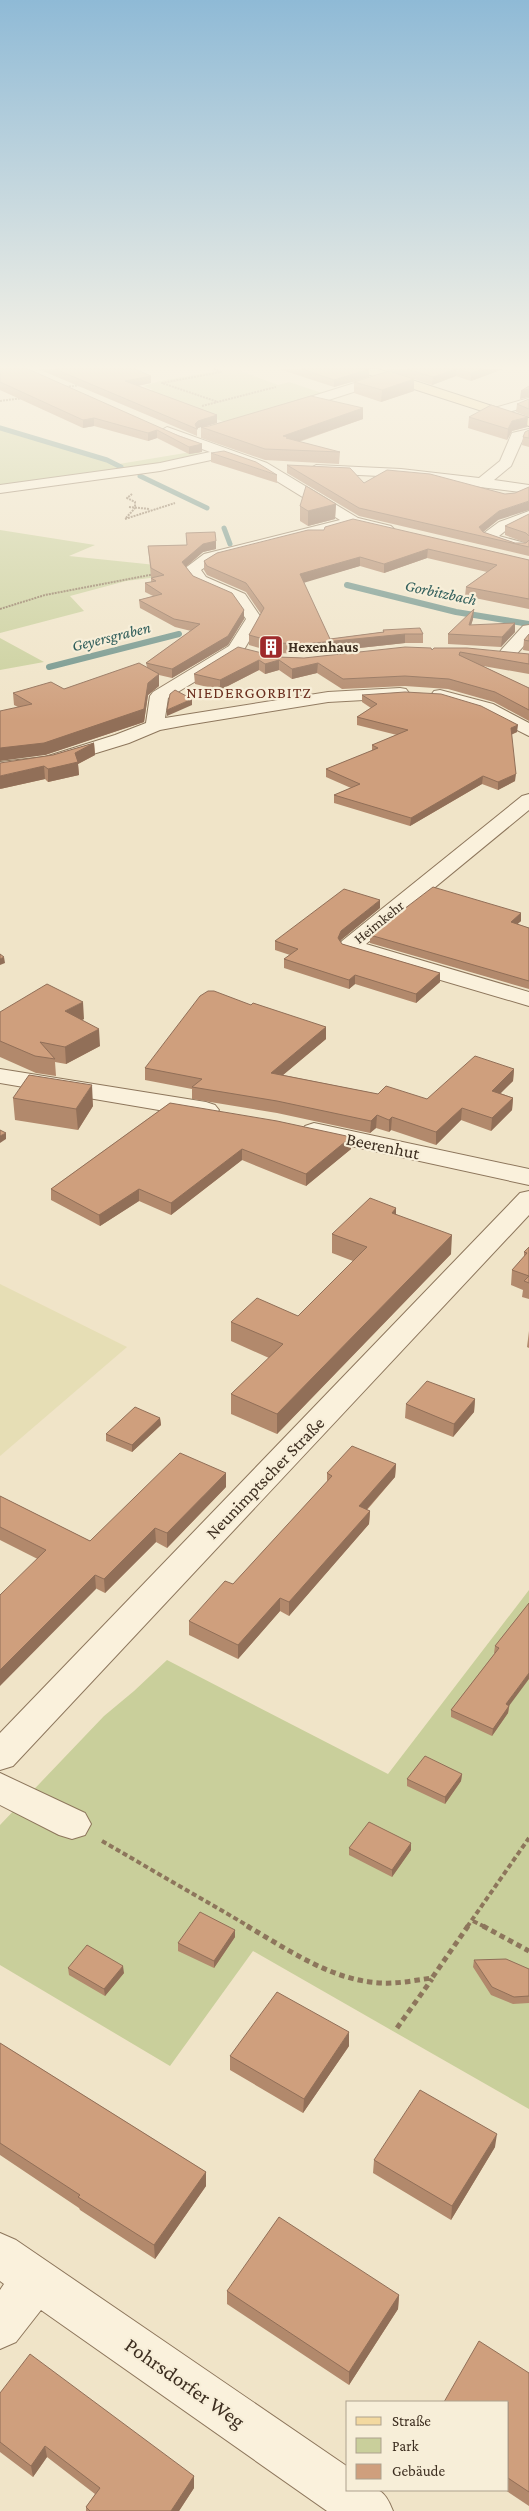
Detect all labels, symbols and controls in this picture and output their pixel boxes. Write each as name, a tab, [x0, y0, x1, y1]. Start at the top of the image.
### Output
water label: Gorbitzbach	[404, 577, 478, 608]
water label: Geyersgraben	[70, 618, 152, 655]
building icon: Hexenhaus	[258, 634, 284, 660]
place label: Hexenhaus	[288, 639, 358, 655]
district label: NIEDERGORBITZ	[186, 684, 312, 701]
street label: Heimkehr	[351, 897, 408, 947]
street label: Beerenhut	[345, 1128, 422, 1164]
street label: Neunimptscher Straße	[202, 1413, 328, 1543]
street label: Pohrsdorfer Weg	[120, 2333, 250, 2433]
legend	[346, 2401, 509, 2491]
text: Straße	[392, 2413, 431, 2429]
text: Park	[392, 2438, 419, 2454]
text: Gebäude	[392, 2463, 446, 2479]

